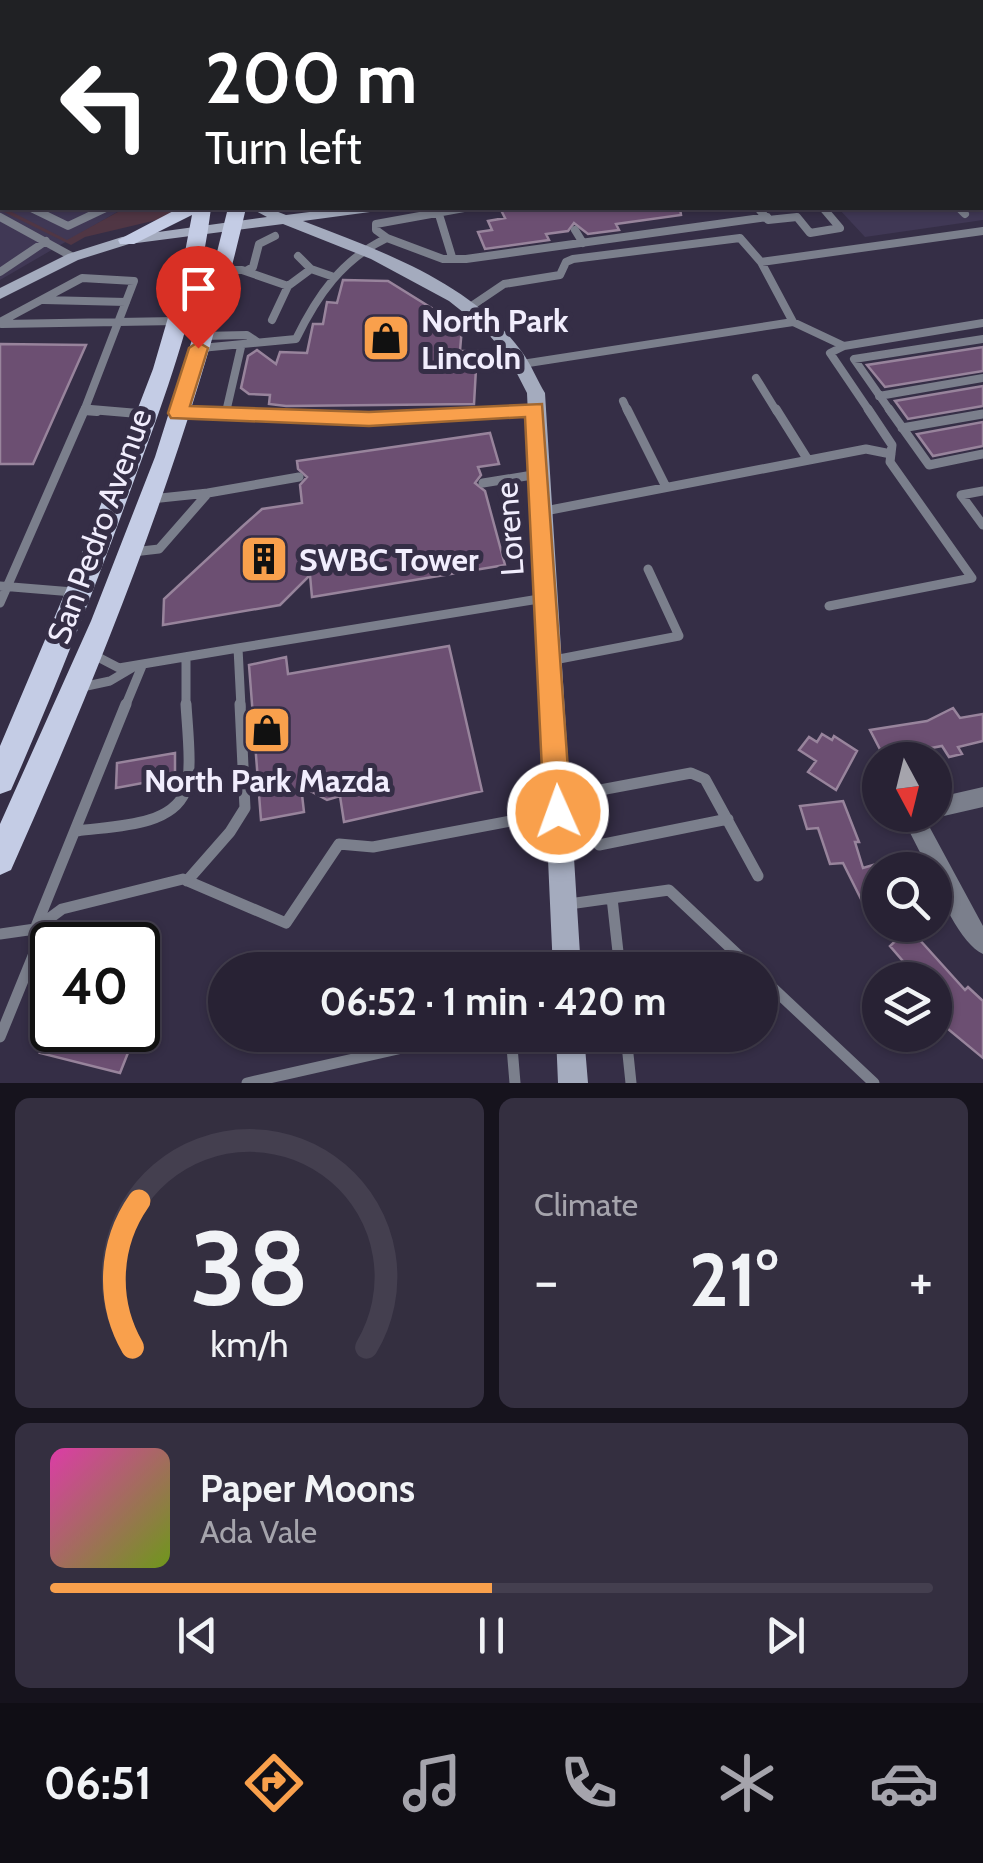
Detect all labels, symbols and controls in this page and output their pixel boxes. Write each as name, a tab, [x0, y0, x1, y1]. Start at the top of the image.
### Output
text: 200 m	[205, 35, 417, 121]
icon: left	[40, 40, 170, 170]
text: Turn left	[205, 121, 362, 175]
pin	[156, 246, 241, 349]
icon: arrive	[171, 261, 226, 316]
place label: North Park Lincoln	[421, 301, 569, 377]
shop icon: North Park Lincoln	[360, 312, 412, 364]
street label: San Pedro Avenue	[38, 403, 160, 649]
street label: Lorene	[486, 481, 532, 577]
building icon: SWBC Tower	[238, 533, 290, 585]
place label: SWBC Tower	[299, 540, 479, 579]
shop icon: North Park Mazda	[241, 704, 293, 756]
north arrow	[862, 742, 952, 832]
map controls	[862, 742, 952, 1052]
position arrow	[506, 760, 610, 864]
place label: North Park Mazda	[144, 761, 390, 800]
button: search	[862, 852, 952, 942]
speed limit sign: 40	[30, 922, 160, 1052]
button: layers	[862, 962, 952, 1052]
text: 06:52 · 1 min · 420 m	[320, 978, 666, 1025]
text: Climate	[534, 1185, 638, 1224]
text: 38	[190, 1205, 309, 1331]
text: 21°	[689, 1234, 778, 1325]
text: −	[534, 1247, 558, 1314]
text: +	[909, 1247, 933, 1314]
text: km/h	[210, 1323, 289, 1366]
text: Paper Moons	[200, 1465, 415, 1512]
text: Ada Vale	[200, 1512, 317, 1551]
icon: previous	[170, 1608, 225, 1663]
icon: pause	[464, 1608, 519, 1663]
icon: next	[758, 1608, 813, 1663]
icon: directions	[239, 1748, 309, 1818]
icon: music	[397, 1748, 467, 1818]
icon: phone	[554, 1748, 624, 1818]
icon: climate	[712, 1748, 782, 1818]
icon: car	[869, 1748, 939, 1818]
text: 06:51	[44, 1756, 152, 1810]

